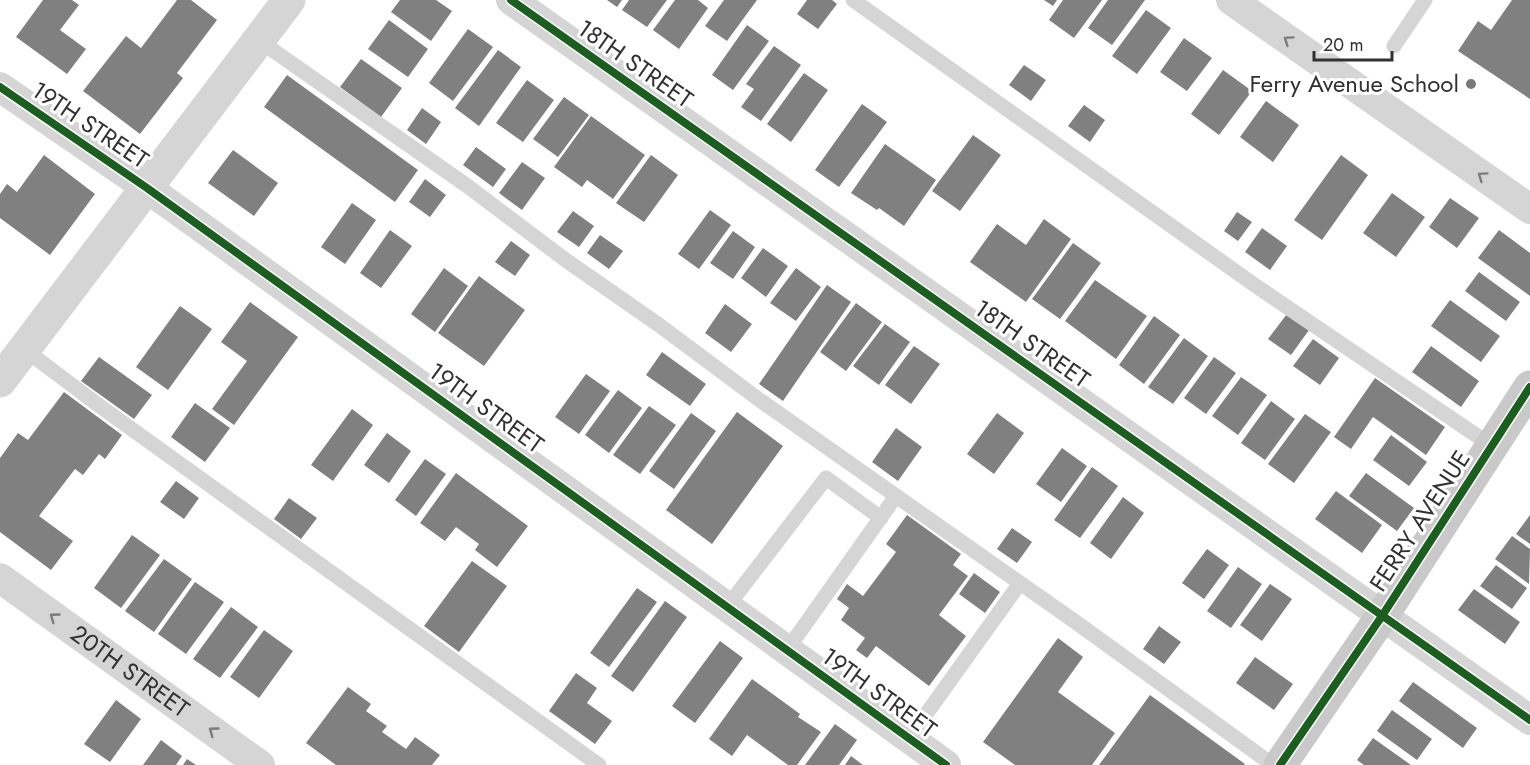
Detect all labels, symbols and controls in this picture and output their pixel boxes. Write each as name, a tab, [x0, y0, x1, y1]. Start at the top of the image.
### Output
street label: 18TH STREET	[570, 11, 700, 116]
scale bar	[1314, 24, 1392, 62]
text: 20 m	[1323, 32, 1363, 58]
one-way arrow	[1284, 36, 1295, 47]
place label: Ferry Avenue School	[1250, 66, 1459, 101]
street label: 19TH STREET	[25, 72, 156, 177]
marker: Ferry Avenue School	[1464, 77, 1478, 91]
one-way arrow	[1478, 172, 1489, 183]
street label: 18TH STREET	[967, 291, 1097, 396]
street label: 19TH STREET	[422, 354, 551, 461]
street label: FERRY AVENUE	[1361, 443, 1478, 598]
one-way arrow	[50, 613, 61, 624]
street label: 20TH STREET	[64, 616, 197, 726]
street label: 19TH STREET	[815, 639, 944, 746]
one-way arrow	[208, 727, 219, 738]

